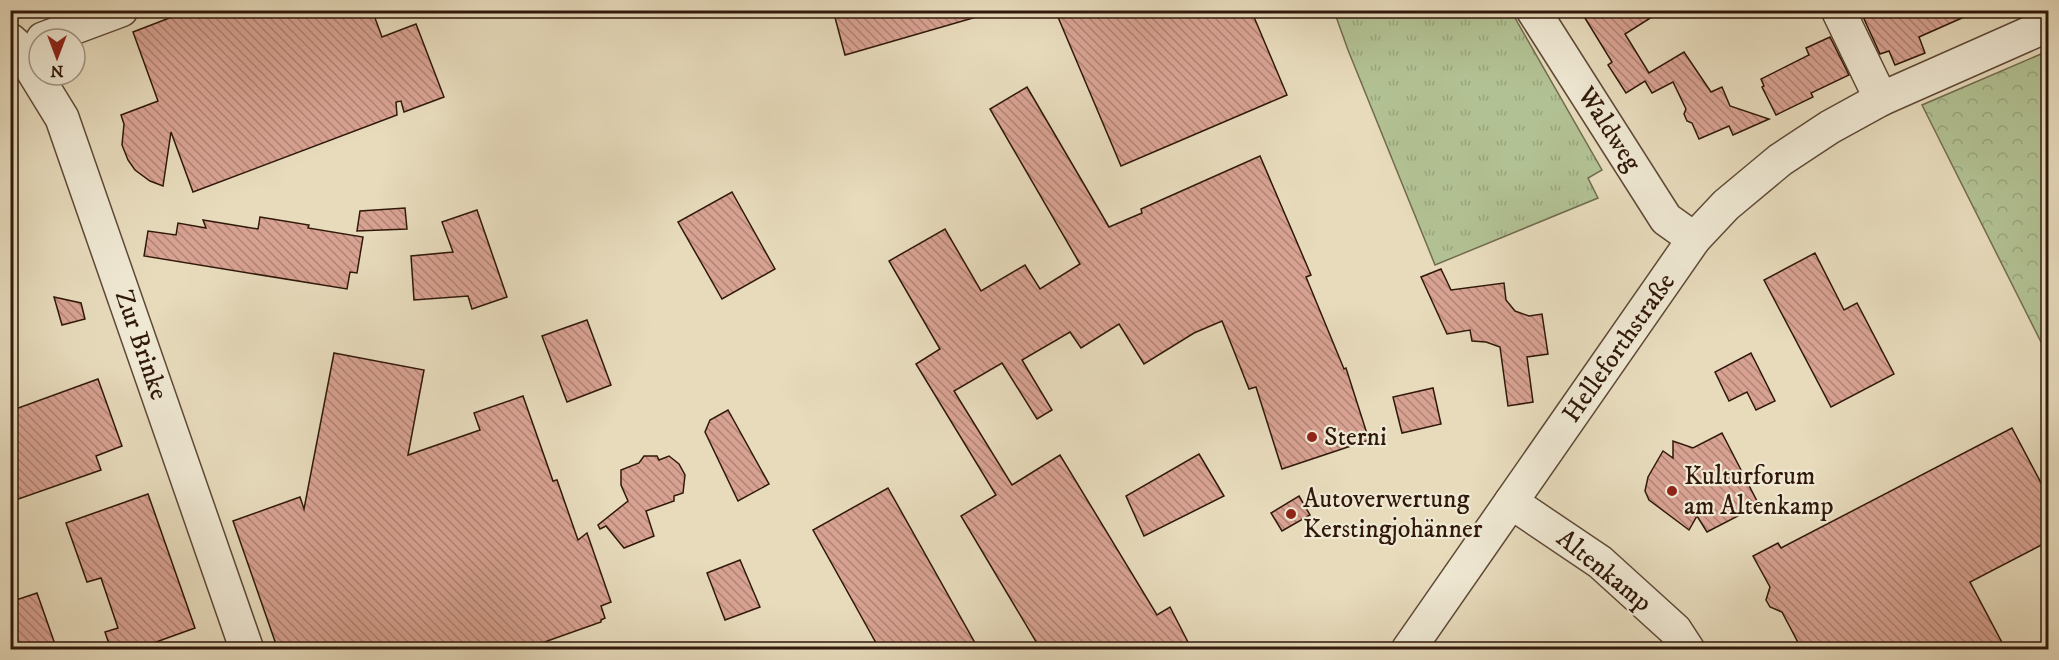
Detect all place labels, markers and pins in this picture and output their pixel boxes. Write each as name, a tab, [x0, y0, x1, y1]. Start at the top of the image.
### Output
place label: Sterni	[1324, 421, 1387, 454]
marker: Sterni	[1305, 430, 1319, 444]
place label: Kulturforum am Altenkamp	[1684, 460, 1834, 523]
place label: Autoverwertung Kerstingjohänner	[1303, 483, 1483, 546]
marker: Kulturforum am Altenkamp	[1665, 484, 1679, 498]
marker: Autoverwertung Kerstingjohänner	[1284, 507, 1298, 521]

